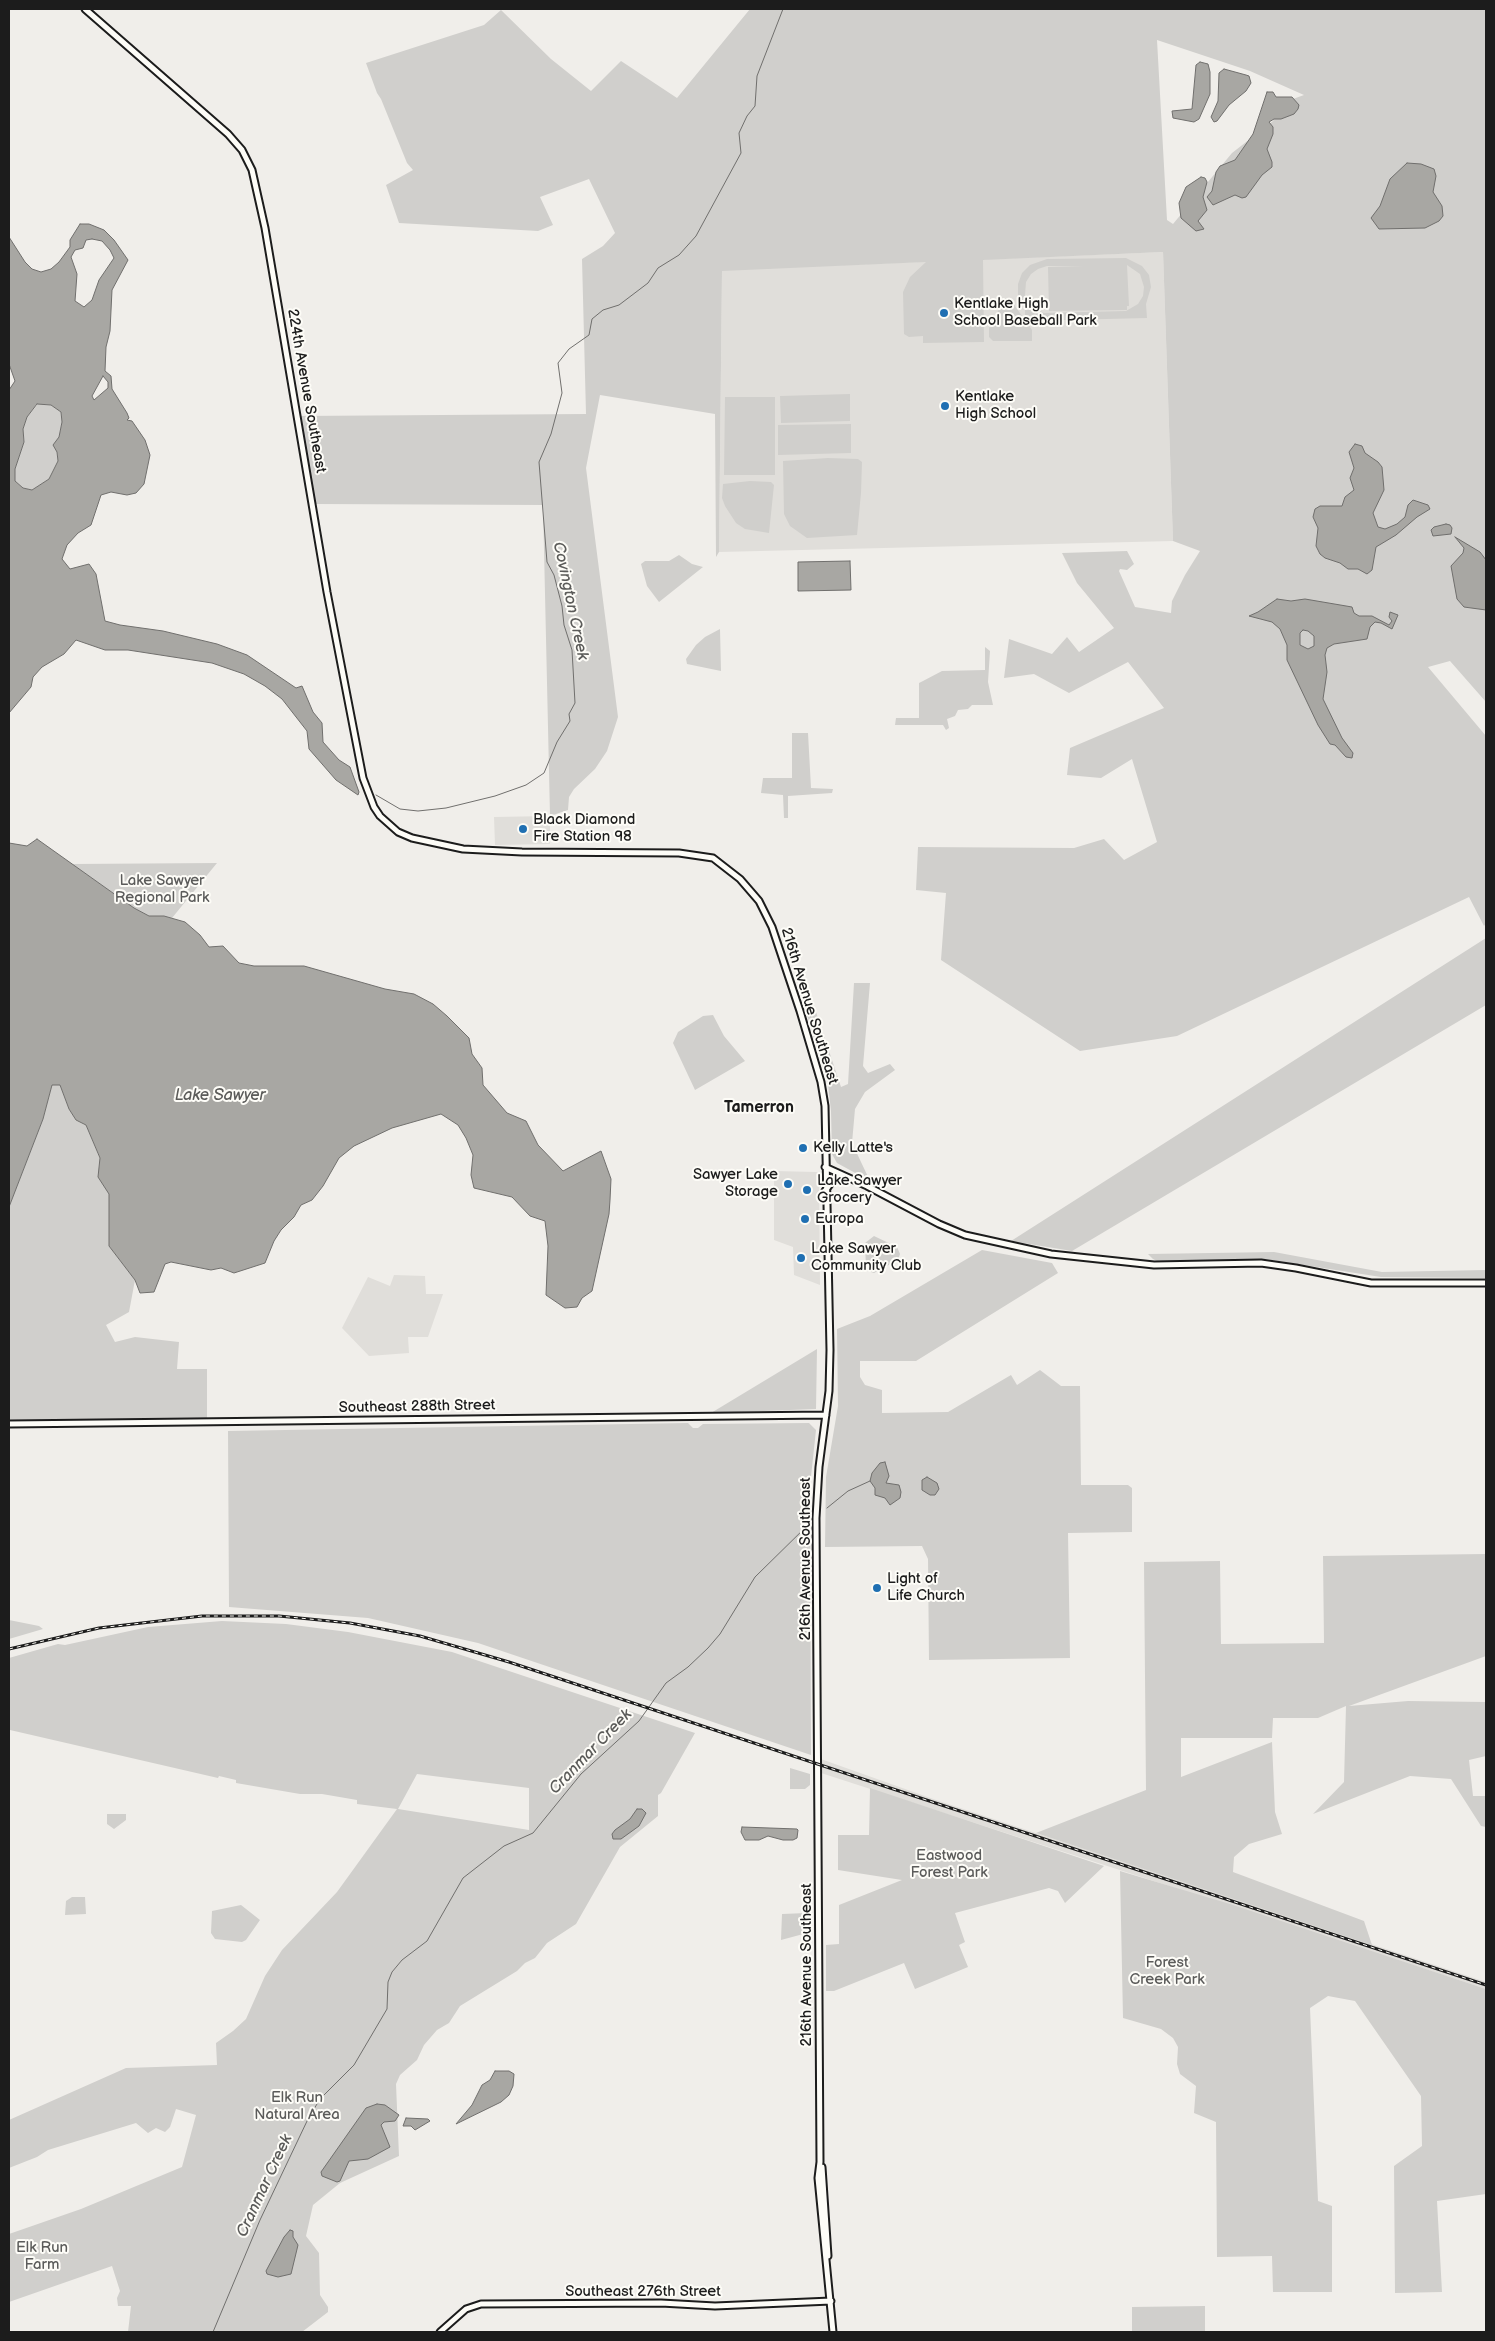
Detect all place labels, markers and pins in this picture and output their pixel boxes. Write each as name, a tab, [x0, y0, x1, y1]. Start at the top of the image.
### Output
place label: Kentlake High School Baseball Park	[954, 295, 1097, 330]
marker: Kentlake High School Baseball Park	[938, 307, 950, 319]
place label: Kentlake High School	[955, 388, 1036, 423]
marker: Kentlake High School	[939, 400, 951, 412]
place label: Black Diamond Fire Station 98	[533, 811, 635, 846]
marker: Black Diamond Fire Station 98	[517, 823, 529, 835]
place label: Kelly Latte's	[813, 1139, 893, 1157]
marker: Kelly Latte's	[797, 1142, 809, 1154]
place label: Sawyer Lake Storage	[693, 1166, 778, 1201]
place label: Lake Sawyer Grocery	[817, 1172, 902, 1207]
marker: Sawyer Lake Storage	[782, 1178, 794, 1190]
marker: Lake Sawyer Grocery	[801, 1184, 813, 1196]
place label: Europa	[815, 1210, 864, 1228]
marker: Europa	[799, 1213, 811, 1225]
place label: Lake Sawyer Community Club	[811, 1240, 921, 1275]
marker: Lake Sawyer Community Club	[795, 1252, 807, 1264]
place label: Light of Life Church	[887, 1570, 965, 1605]
marker: Light of Life Church	[871, 1582, 883, 1594]

